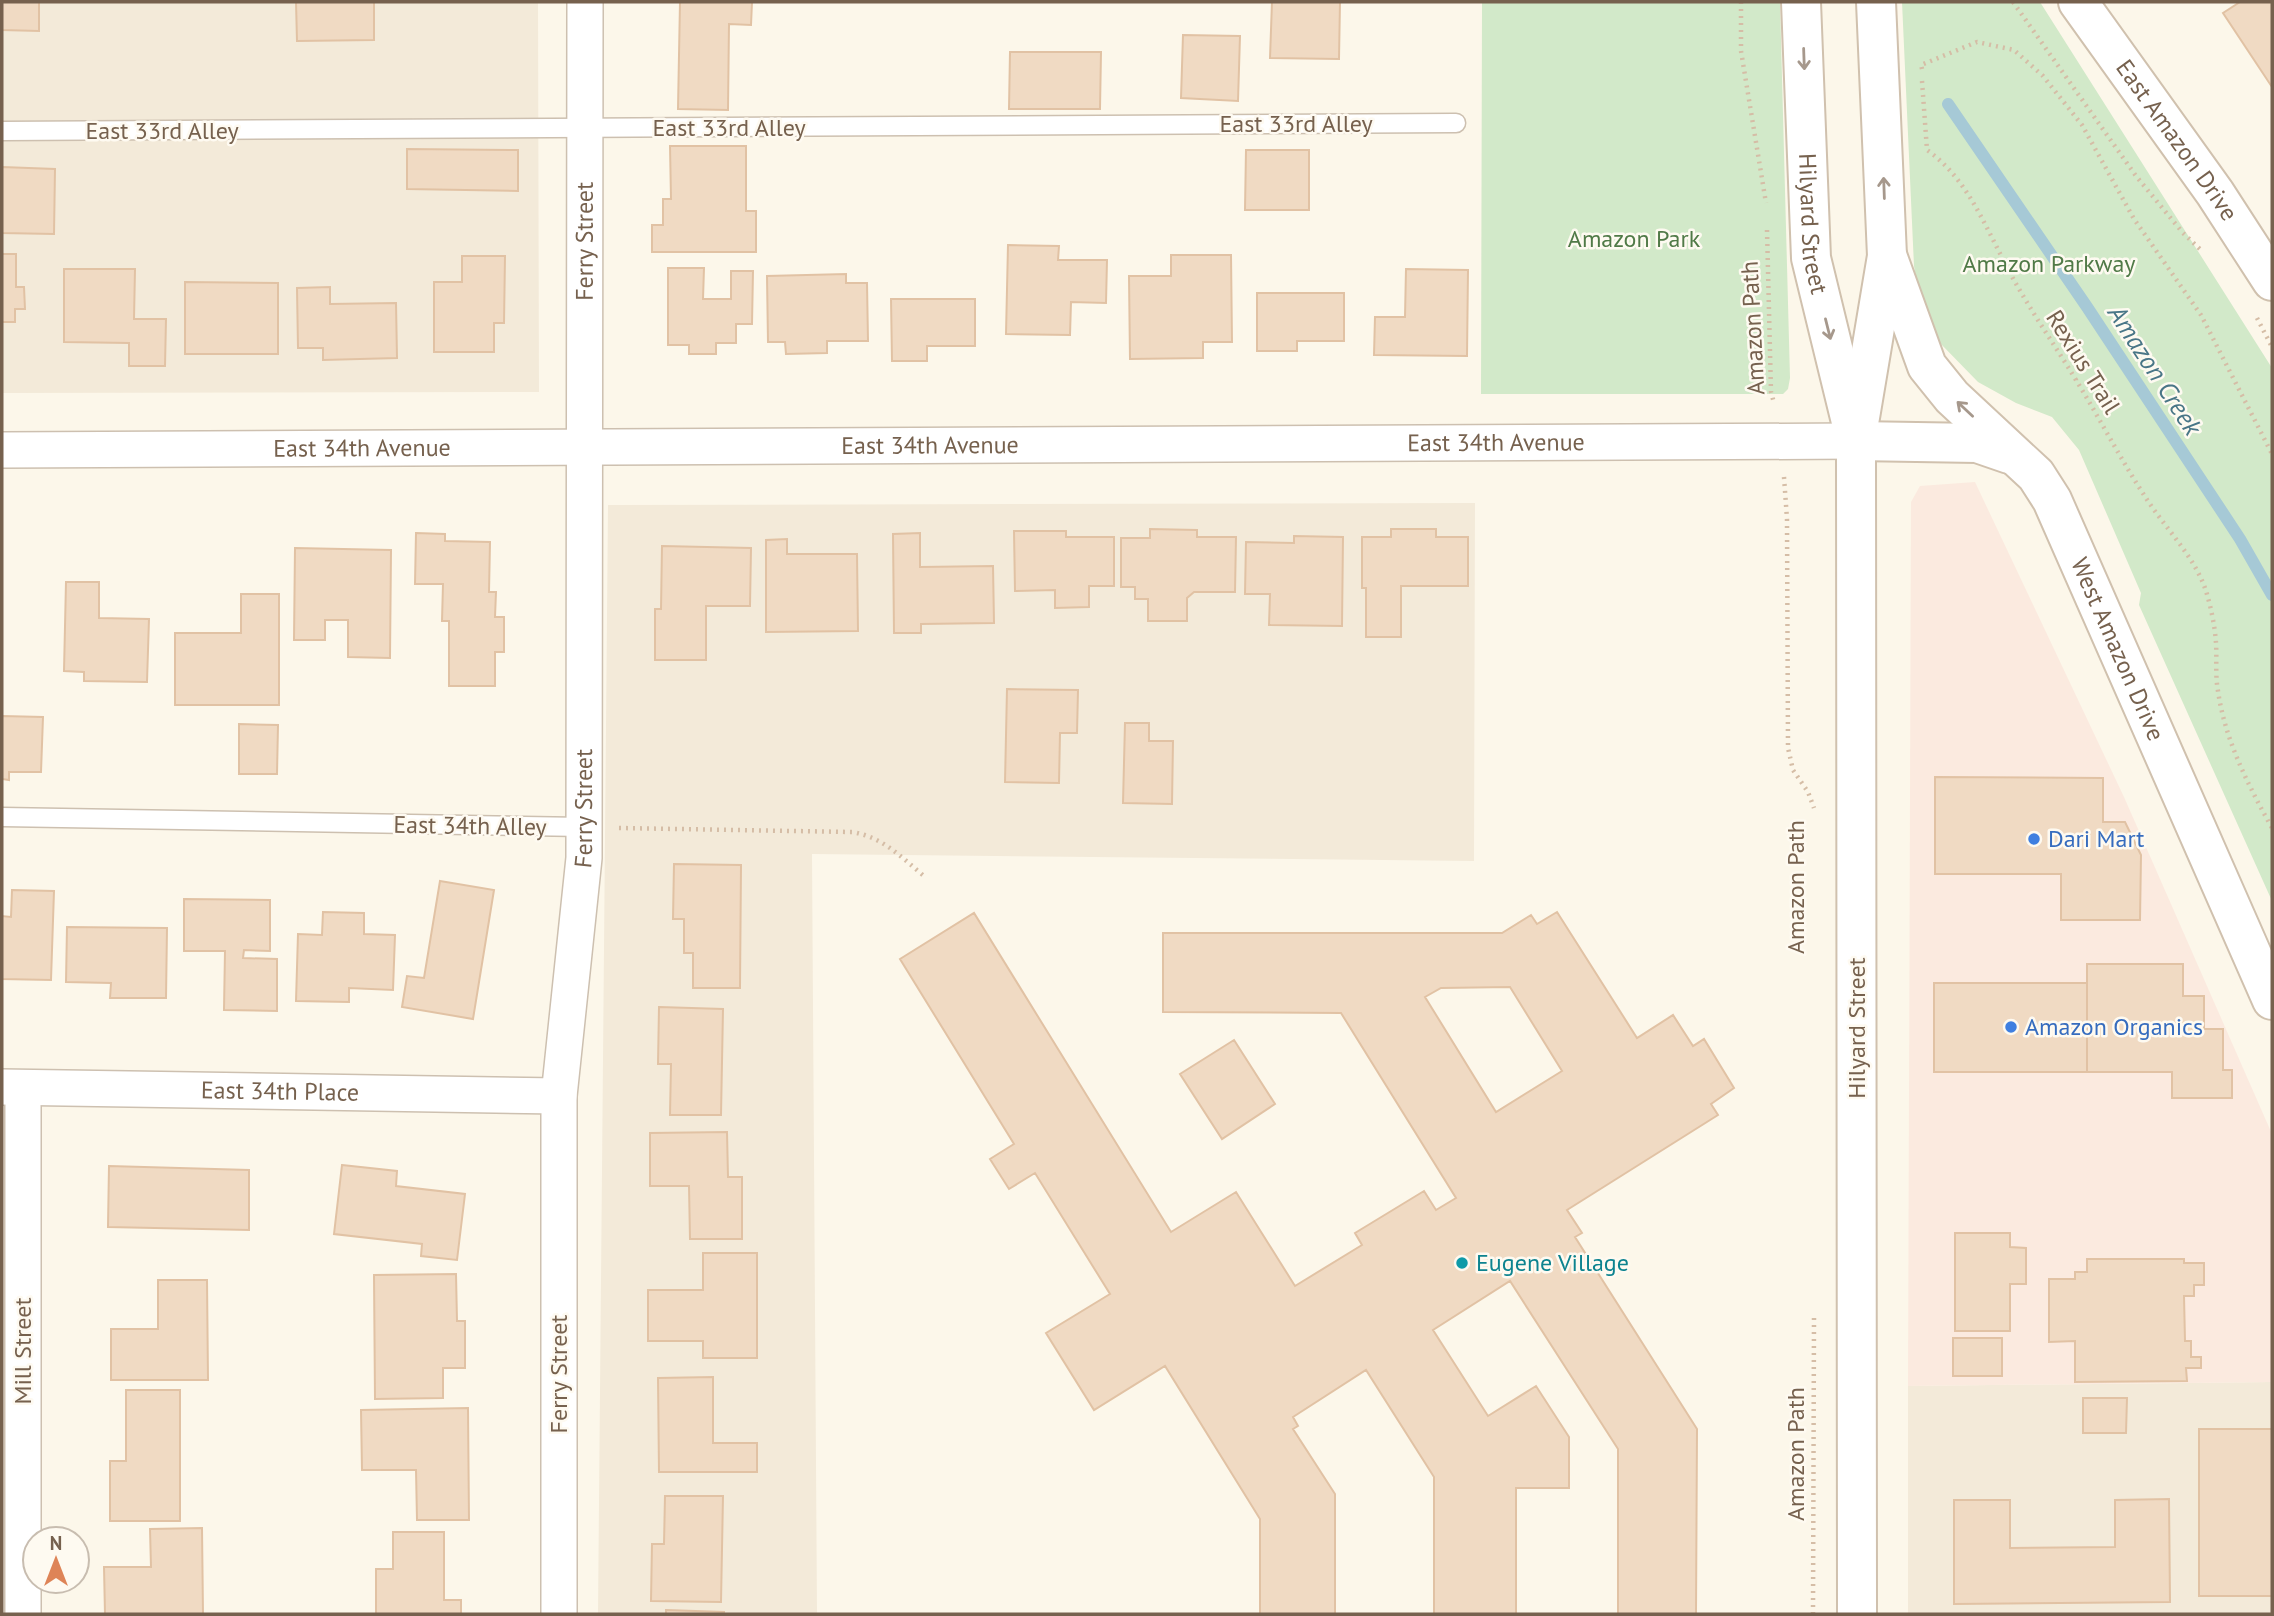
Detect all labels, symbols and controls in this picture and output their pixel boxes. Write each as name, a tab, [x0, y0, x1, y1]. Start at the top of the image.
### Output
one-way arrow	[1797, 47, 1810, 70]
street label: East Amazon Drive	[2109, 53, 2245, 227]
street label: East 33rd Alley	[1219, 108, 1373, 139]
street label: East 33rd Alley	[652, 112, 806, 143]
street label: East 33rd Alley	[85, 115, 239, 146]
street label: Hilyard Street	[1792, 152, 1835, 297]
one-way arrow	[1878, 177, 1891, 200]
street label: Ferry Street	[569, 182, 600, 301]
park label: Amazon Park	[1568, 223, 1701, 254]
park label: Amazon Parkway	[1962, 248, 2136, 279]
street label: Amazon Path	[1734, 260, 1771, 396]
water label: Amazon Creek	[2101, 298, 2210, 442]
street label: Rexius Trail	[2039, 304, 2127, 419]
one-way arrow	[1822, 317, 1835, 340]
one-way arrow	[1957, 400, 1974, 417]
street label: East 34th Avenue	[1407, 426, 1585, 458]
street label: East 34th Avenue	[841, 429, 1019, 461]
street label: East 34th Avenue	[273, 432, 451, 464]
street label: West Amazon Drive	[2064, 553, 2172, 745]
street label: Ferry Street	[567, 749, 599, 869]
street label: East 34th Alley	[393, 809, 547, 842]
street label: Amazon Path	[1780, 820, 1811, 954]
place label: Dari Mart	[2048, 823, 2145, 854]
marker: Dari Mart	[2026, 831, 2042, 847]
street label: Hilyard Street	[1841, 957, 1872, 1099]
place label: Amazon Organics	[2025, 1011, 2203, 1042]
marker: Amazon Organics	[2003, 1019, 2019, 1035]
street label: East 34th Place	[201, 1074, 359, 1108]
place label: Eugene Village	[1476, 1247, 1629, 1278]
marker: Eugene Village	[1454, 1255, 1470, 1271]
street label: Mill Street	[7, 1297, 38, 1405]
street label: Ferry Street	[543, 1315, 574, 1433]
street label: Amazon Path	[1780, 1387, 1811, 1521]
north arrow	[21, 1525, 91, 1595]
text: N	[50, 1531, 62, 1555]

